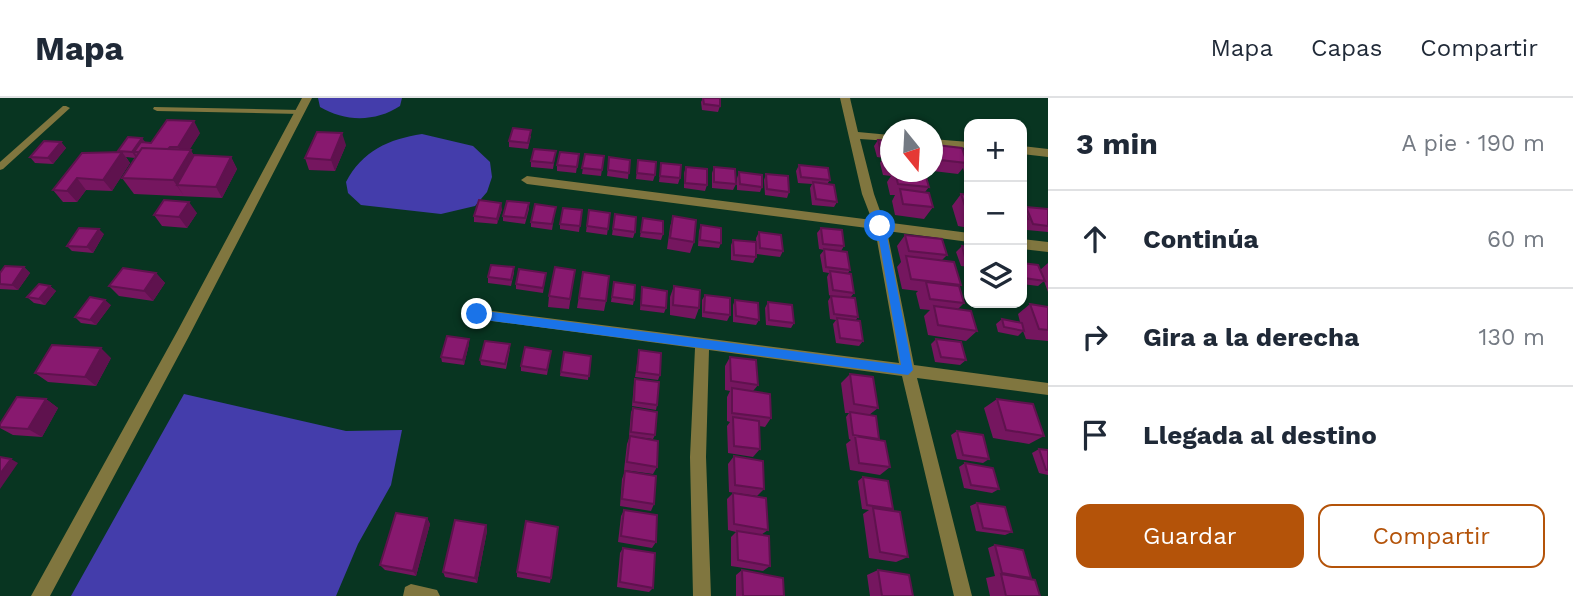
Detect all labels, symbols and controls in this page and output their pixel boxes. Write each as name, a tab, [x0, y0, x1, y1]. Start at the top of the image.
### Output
text: Mapa	[35, 29, 124, 68]
text: Mapa	[1210, 34, 1273, 62]
text: Capas	[1311, 34, 1382, 62]
text: Compartir	[1420, 34, 1538, 62]
north arrow	[880, 119, 943, 182]
map controls	[964, 119, 1027, 308]
button: +	[964, 119, 1027, 182]
text: 3 min	[1076, 126, 1158, 161]
text: A pie · 190 m	[1401, 130, 1545, 157]
button: −	[964, 182, 1027, 245]
route start	[864, 210, 895, 241]
icon: ahead	[1076, 220, 1114, 258]
text: Continúa	[1143, 224, 1259, 254]
text: 60 m	[1487, 226, 1545, 253]
button: layers	[964, 245, 1027, 308]
route end	[461, 298, 492, 329]
icon: right	[1076, 318, 1114, 356]
text: Gira a la derecha	[1143, 322, 1359, 352]
text: 130 m	[1479, 324, 1545, 351]
icon: arrive	[1076, 416, 1114, 454]
text: Llegada al destino	[1143, 420, 1377, 450]
button: Guardar	[1076, 504, 1304, 568]
button: Compartir	[1318, 504, 1545, 568]

